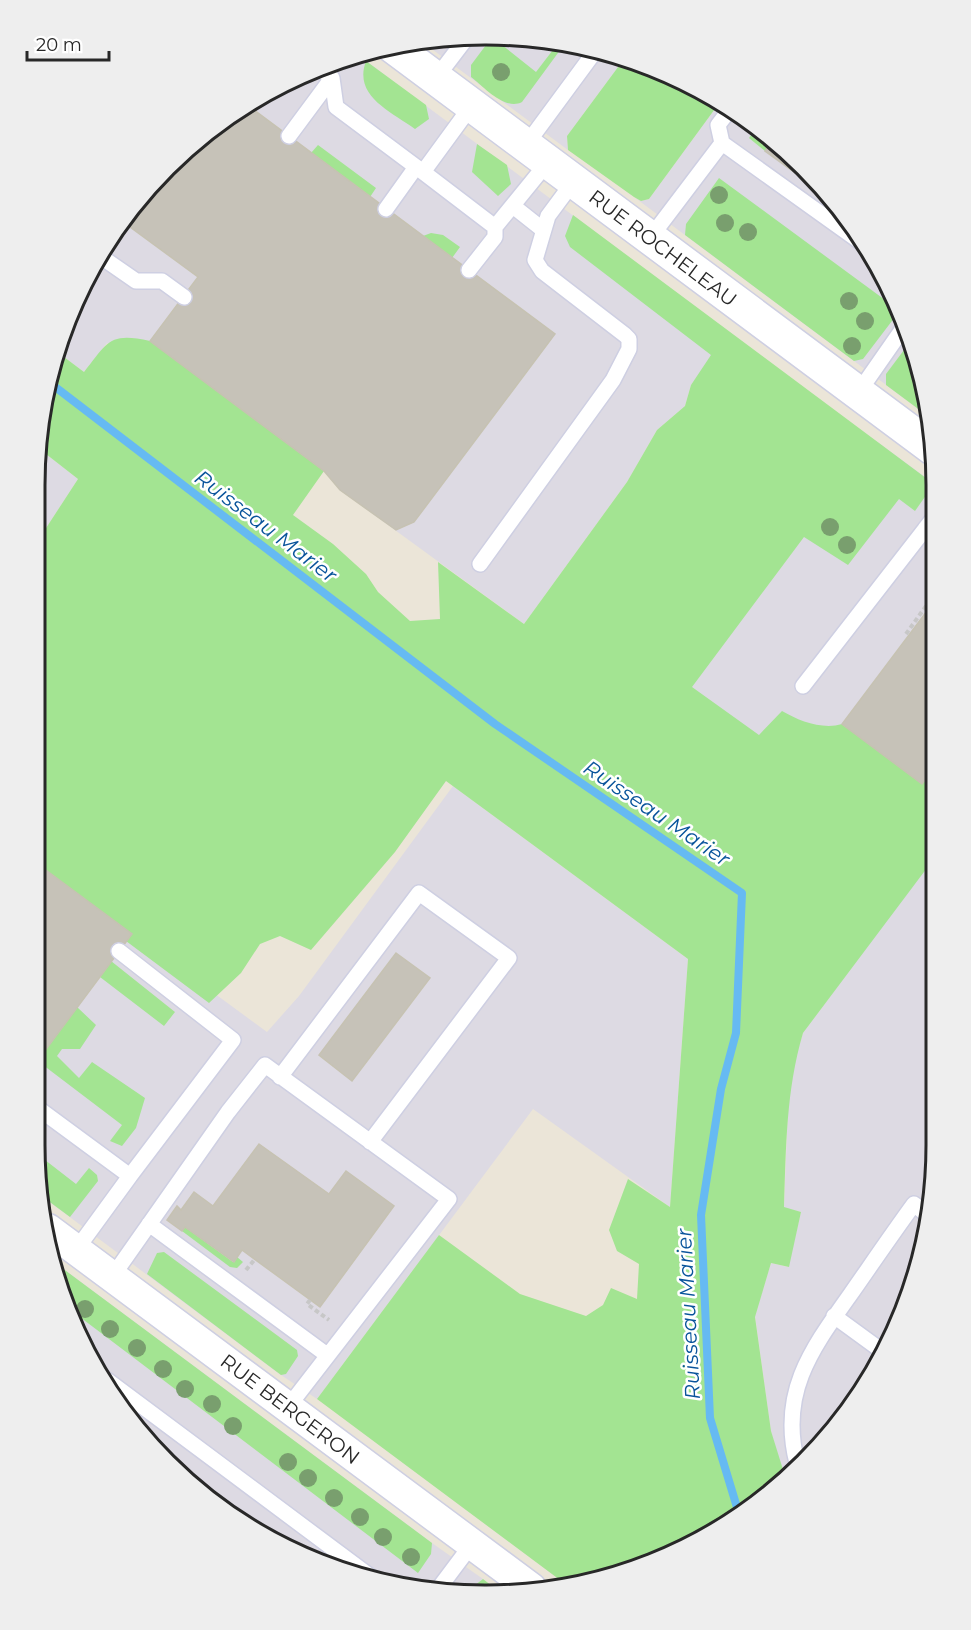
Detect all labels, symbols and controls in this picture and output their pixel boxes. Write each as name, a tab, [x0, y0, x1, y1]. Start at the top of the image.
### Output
scale bar	[27, 24, 110, 62]
text: 20 m	[36, 34, 82, 56]
street label: RUE ROCHELEAU	[584, 185, 742, 311]
water label: Ruisseau Marier	[190, 464, 342, 588]
water label: Ruisseau Marier	[579, 755, 735, 872]
water label: Ruisseau Marier	[671, 1227, 705, 1400]
street label: RUE BERGERON	[216, 1349, 364, 1469]

